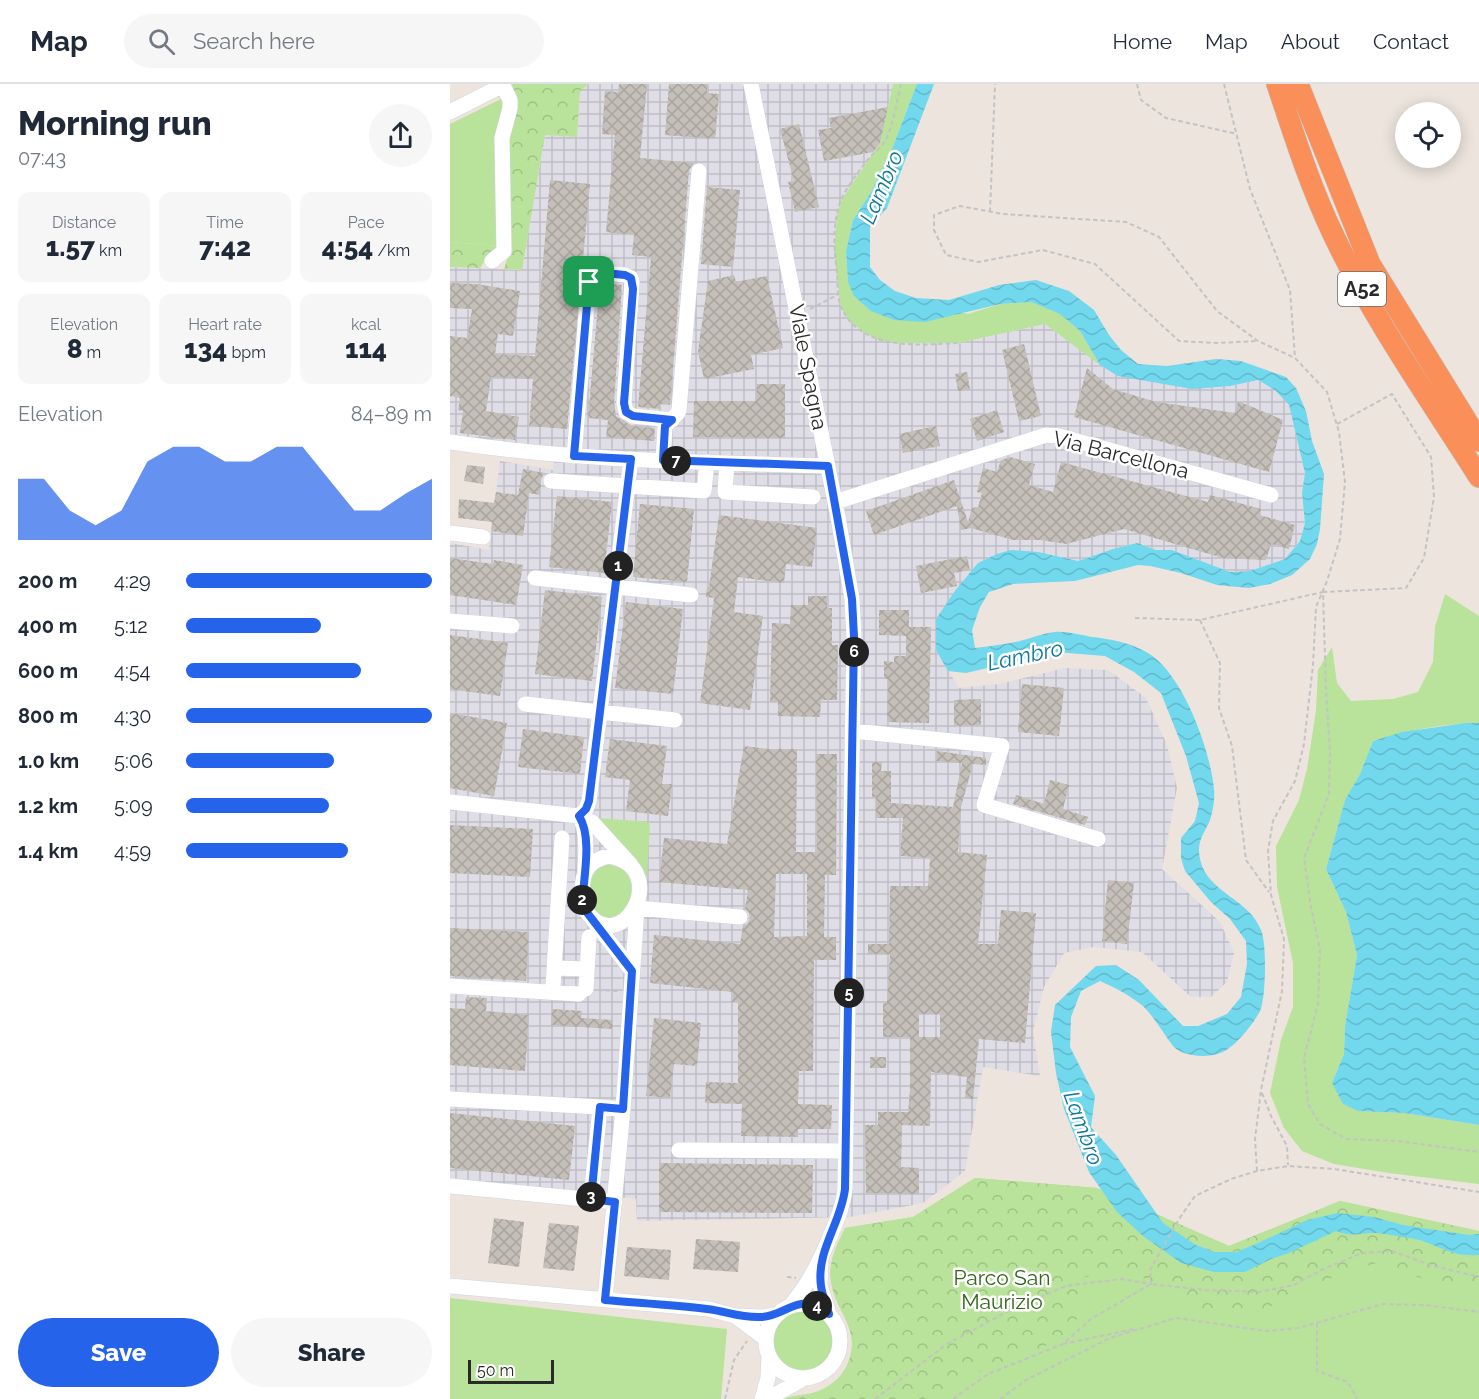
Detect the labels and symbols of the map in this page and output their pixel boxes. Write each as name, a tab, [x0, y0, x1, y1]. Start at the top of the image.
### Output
water label: Lambro	[854, 146, 908, 228]
pin	[563, 256, 614, 307]
road number: A52	[1338, 272, 1386, 306]
street label: Viale Spagna	[784, 302, 833, 432]
street label: Via Barcellona	[1050, 426, 1192, 484]
pin: 7	[661, 446, 691, 476]
pin: 1	[603, 551, 633, 581]
water label: Lambro	[985, 634, 1065, 676]
pin: 6	[839, 637, 869, 667]
pin: 2	[567, 885, 597, 915]
pin: 5	[834, 978, 864, 1008]
water label: Lambro	[1059, 1087, 1109, 1169]
pin: 3	[576, 1182, 606, 1212]
park label: Parco San Maurizio	[953, 1265, 1051, 1314]
pin: 4	[802, 1291, 832, 1321]
scale bar	[468, 1357, 554, 1384]

